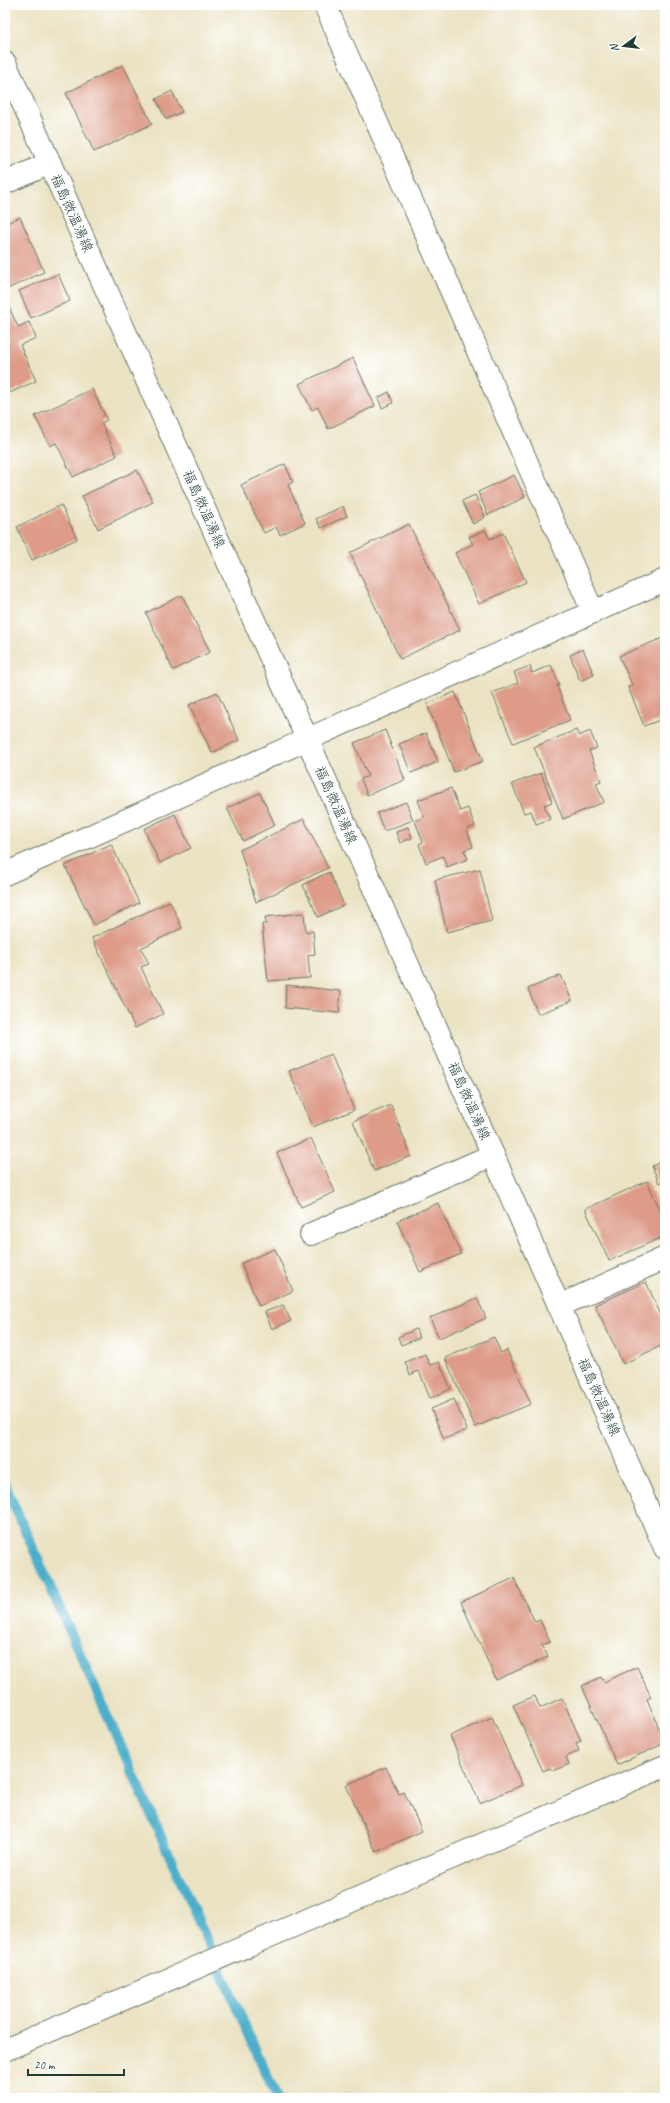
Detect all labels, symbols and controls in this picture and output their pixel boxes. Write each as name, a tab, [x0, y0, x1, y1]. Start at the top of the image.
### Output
north arrow	[604, 26, 644, 66]
text: N	[606, 41, 622, 54]
street label: 福島微温湯線	[47, 171, 97, 255]
street label: 福島微温湯線	[179, 467, 229, 551]
street label: 福島微温湯線	[311, 763, 361, 847]
street label: 福島微温湯線	[444, 1059, 494, 1143]
street label: 福島微温湯線	[574, 1355, 624, 1439]
scale bar	[28, 2051, 124, 2077]
text: 20 m	[34, 2057, 56, 2073]

